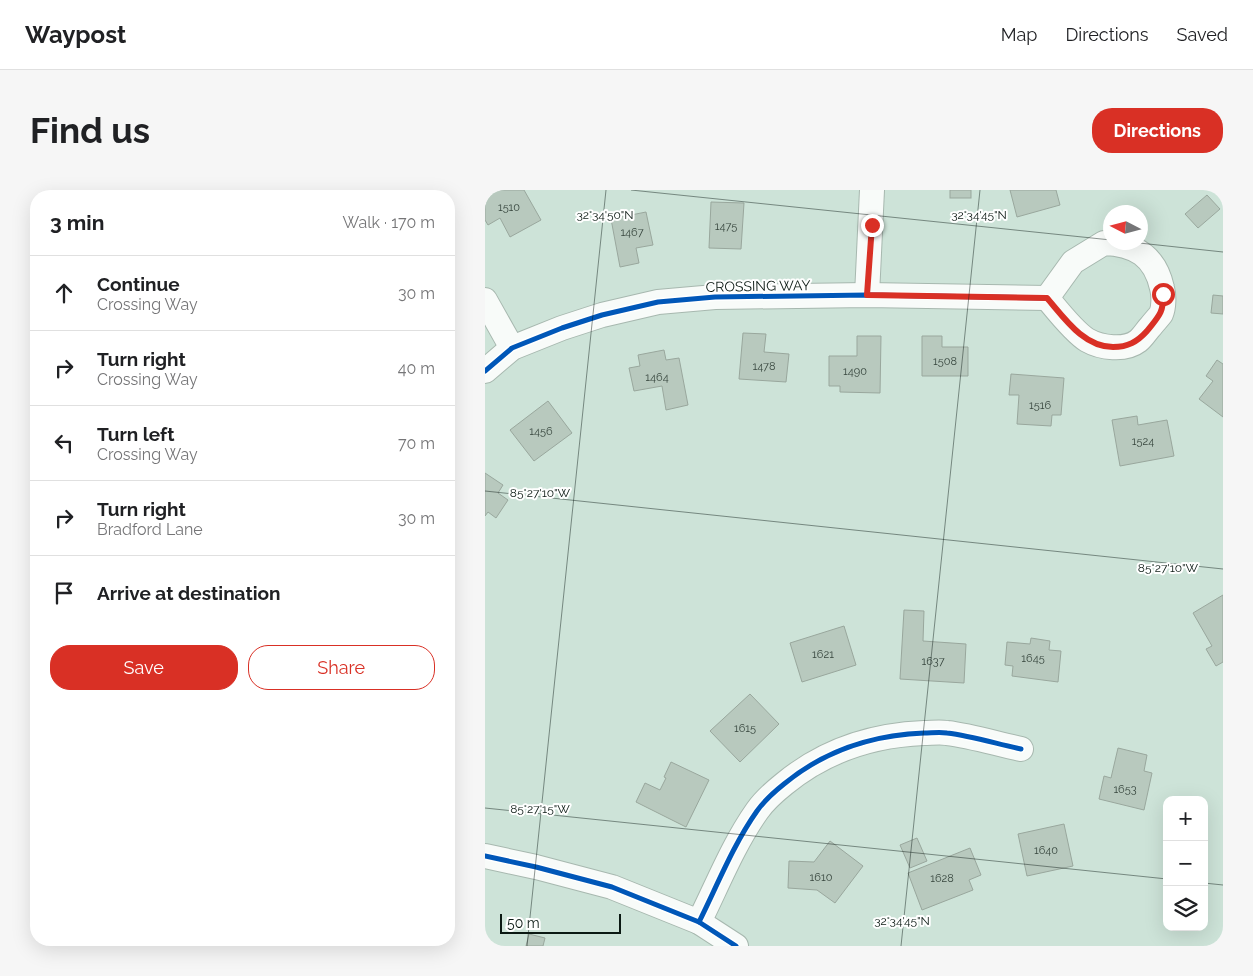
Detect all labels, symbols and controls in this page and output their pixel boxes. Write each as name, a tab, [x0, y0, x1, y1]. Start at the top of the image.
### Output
text: Waypost	[25, 20, 126, 49]
text: Map	[1001, 24, 1037, 45]
text: Directions	[1065, 24, 1149, 45]
text: Saved	[1177, 24, 1228, 45]
button: Directions	[1092, 108, 1223, 153]
text: Find us	[30, 110, 150, 151]
house number: 1510	[498, 201, 520, 214]
north arrow	[1103, 205, 1148, 250]
text: 32°34'50"N	[576, 208, 634, 222]
text: 32°34'45"N	[951, 208, 1007, 222]
text: 3 min	[50, 210, 104, 235]
text: Walk · 170 m	[343, 213, 435, 232]
route end	[861, 214, 884, 237]
house number: 1475	[715, 220, 737, 233]
house number: 1467	[620, 226, 644, 239]
text: Continue	[97, 273, 180, 295]
street label: CROSSING WAY	[705, 277, 811, 295]
icon: ahead	[50, 279, 78, 307]
route start	[1152, 283, 1175, 306]
text: 30 m	[398, 284, 435, 303]
text: Crossing Way	[97, 295, 198, 314]
text: Turn right	[97, 348, 186, 370]
icon: right	[50, 354, 78, 382]
house number: 1508	[933, 355, 957, 368]
text: 40 m	[398, 359, 435, 378]
house number: 1478	[752, 360, 776, 373]
house number: 1490	[843, 365, 867, 378]
text: Crossing Way	[97, 370, 198, 389]
house number: 1464	[645, 371, 669, 384]
house number: 1516	[1029, 399, 1051, 412]
text: Turn left	[97, 423, 174, 445]
house number: 1456	[529, 425, 553, 438]
icon: left	[50, 429, 78, 457]
text: 70 m	[398, 434, 435, 453]
house number: 1524	[1132, 435, 1154, 448]
text: Crossing Way	[97, 445, 198, 464]
text: 85°27'10"W	[510, 486, 571, 500]
text: Turn right	[97, 498, 186, 520]
icon: right	[50, 504, 78, 532]
text: 30 m	[398, 509, 435, 528]
text: Bradford Lane	[97, 520, 203, 539]
text: 85°27'10"W	[1138, 561, 1199, 575]
icon: arrive	[50, 579, 78, 607]
text: Arrive at destination	[97, 582, 281, 604]
button: Save	[50, 645, 238, 690]
button: Share	[248, 645, 435, 690]
house number: 1621	[812, 648, 834, 661]
house number: 1645	[1021, 652, 1045, 665]
house number: 1637	[921, 655, 945, 668]
house number: 1615	[734, 722, 756, 735]
house number: 1653	[1113, 783, 1137, 796]
map controls	[1163, 796, 1208, 931]
button: +	[1163, 796, 1208, 841]
text: 85°27'15"W	[510, 802, 570, 816]
button: −	[1163, 841, 1208, 886]
house number: 1640	[1034, 844, 1058, 857]
house number: 1610	[810, 871, 833, 884]
house number: 1628	[930, 872, 954, 885]
button: layers	[1163, 886, 1208, 931]
scale bar	[500, 911, 621, 934]
text: 32°34'45"N	[874, 914, 930, 928]
text: 50 m	[507, 915, 540, 931]

